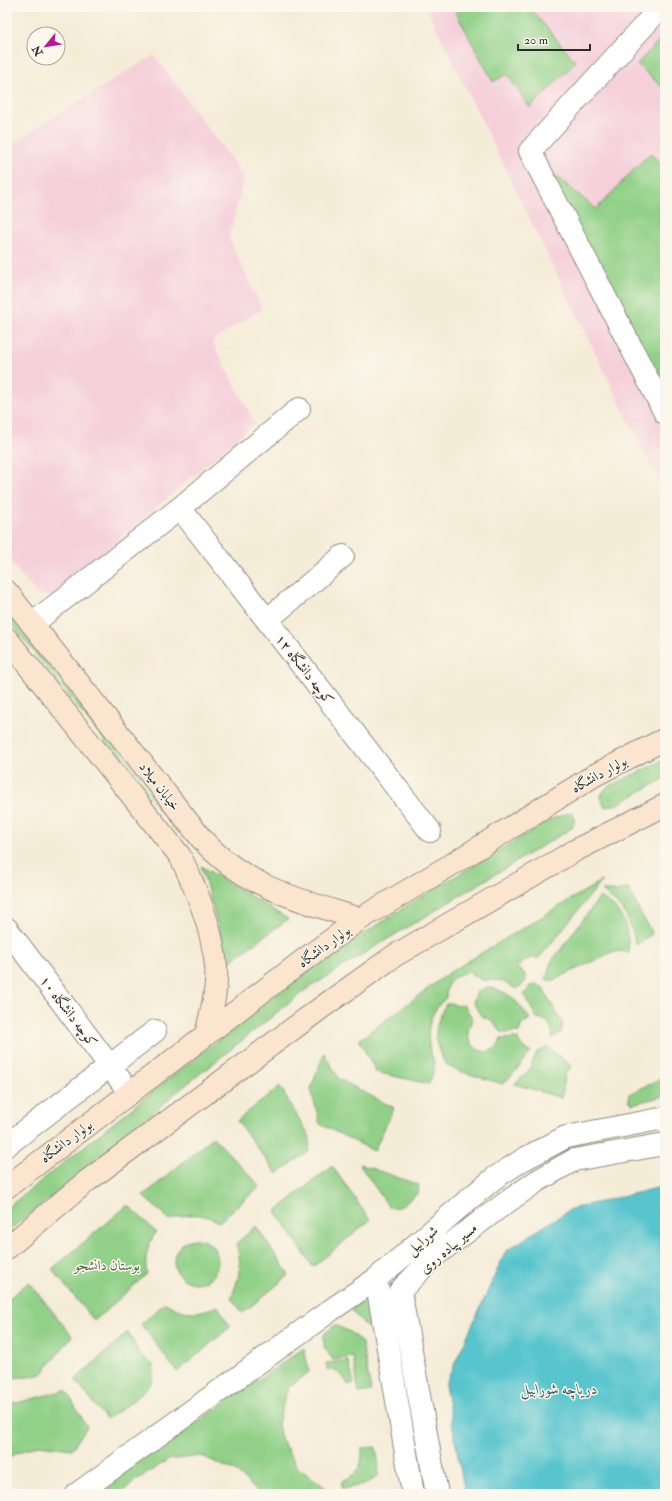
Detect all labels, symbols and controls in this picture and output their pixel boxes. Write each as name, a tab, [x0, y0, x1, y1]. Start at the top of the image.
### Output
north arrow	[26, 26, 66, 66]
scale bar	[518, 26, 590, 52]
text: 20 m	[524, 33, 549, 48]
text: N	[29, 42, 46, 59]
street label: کوچه دانشگاه ۱۲	[271, 630, 338, 708]
street label: بولوار دانشگاه	[568, 751, 630, 797]
street label: خیابان میلاد	[135, 758, 184, 814]
street label: بولوار دانشگاه	[294, 921, 354, 971]
street label: کوچه دانشگاه ۱۰	[36, 972, 102, 1051]
street label: بولوار دانشگاه	[36, 1115, 96, 1166]
street label: مسیر پیاده روی	[416, 1219, 482, 1279]
street label: شورابیل	[403, 1222, 443, 1260]
park label: بوستان دانشجو	[72, 1257, 140, 1274]
water label: دریاچه شورابیل	[520, 1380, 598, 1400]

